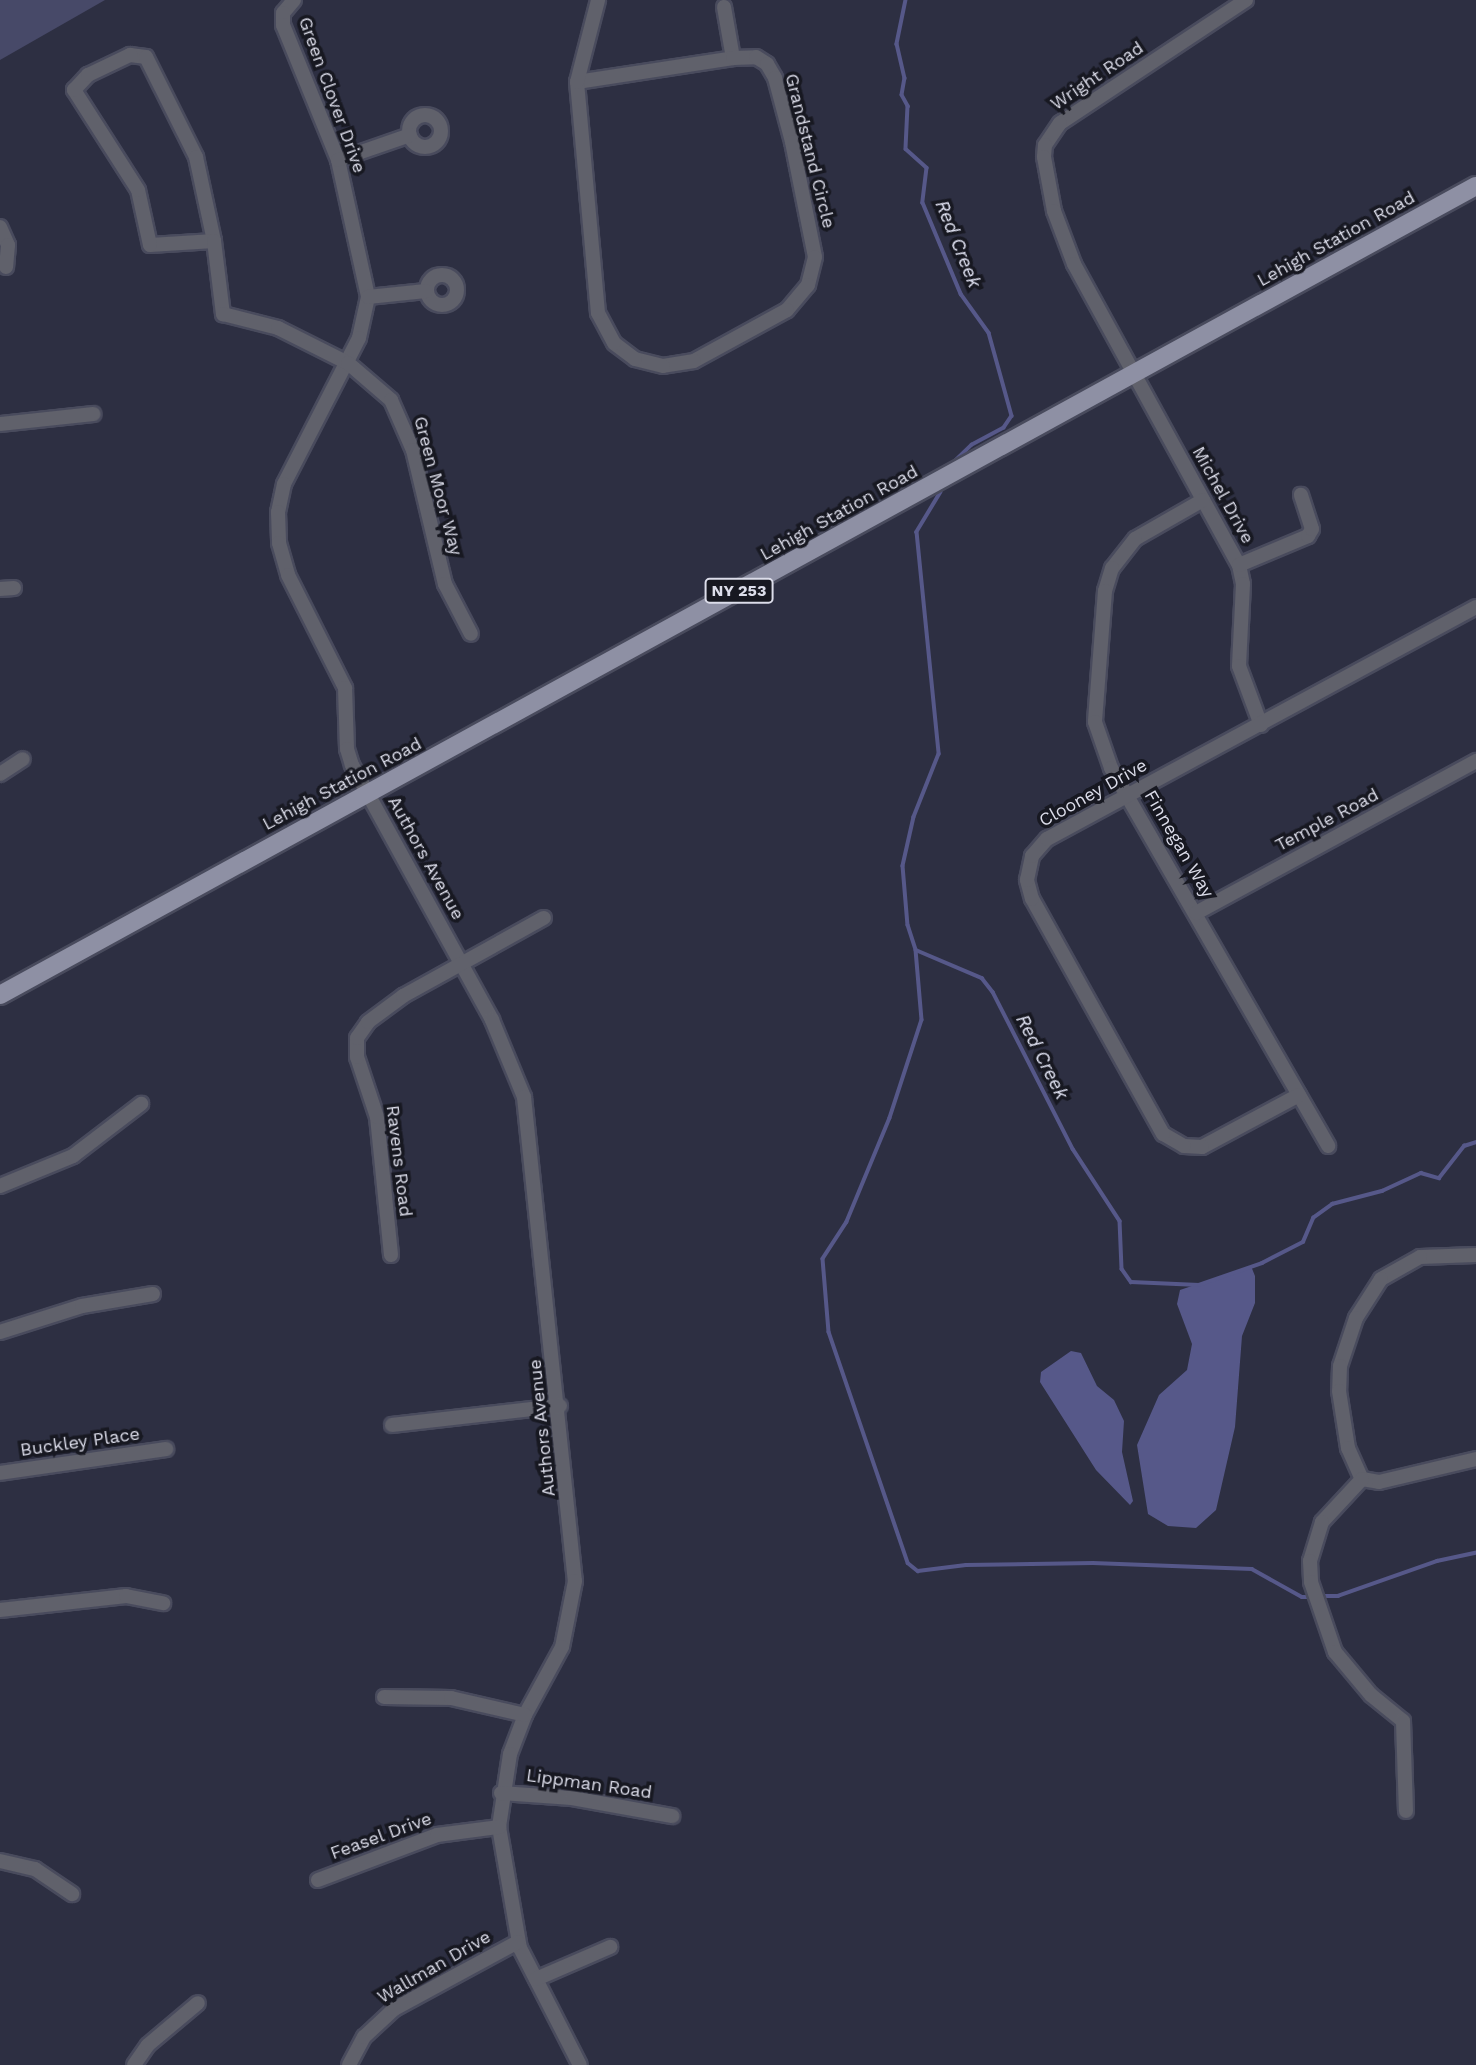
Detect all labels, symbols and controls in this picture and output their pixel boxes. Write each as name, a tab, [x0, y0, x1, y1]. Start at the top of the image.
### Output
street label: Green Clover Drive	[294, 14, 370, 176]
street label: Wright Road	[1047, 37, 1147, 115]
street label: Grandstand Circle	[780, 71, 840, 231]
street label: Lehigh Station Road	[1253, 187, 1419, 291]
water label: Red Creek	[930, 197, 986, 291]
street label: Green Moor Way	[409, 414, 467, 558]
street label: Michel Drive	[1187, 442, 1259, 548]
street label: Lehigh Station Road	[756, 461, 922, 565]
road number: NY 253	[704, 578, 774, 604]
street label: Lehigh Station Road	[259, 733, 425, 835]
street label: Clooney Drive	[1035, 754, 1151, 832]
street label: Temple Road	[1272, 784, 1382, 856]
street label: Finnegan Way	[1139, 786, 1219, 902]
street label: Authors Avenue	[383, 792, 469, 924]
water label: Red Creek	[1011, 1011, 1073, 1103]
street label: Ravens Road	[381, 1104, 417, 1218]
street label: Authors Avenue	[524, 1358, 560, 1498]
street label: Buckley Place	[18, 1423, 142, 1461]
street label: Lippman Road	[525, 1764, 653, 1804]
street label: Feasel Drive	[327, 1808, 435, 1864]
street label: Wallman Drive	[374, 1926, 494, 2008]

